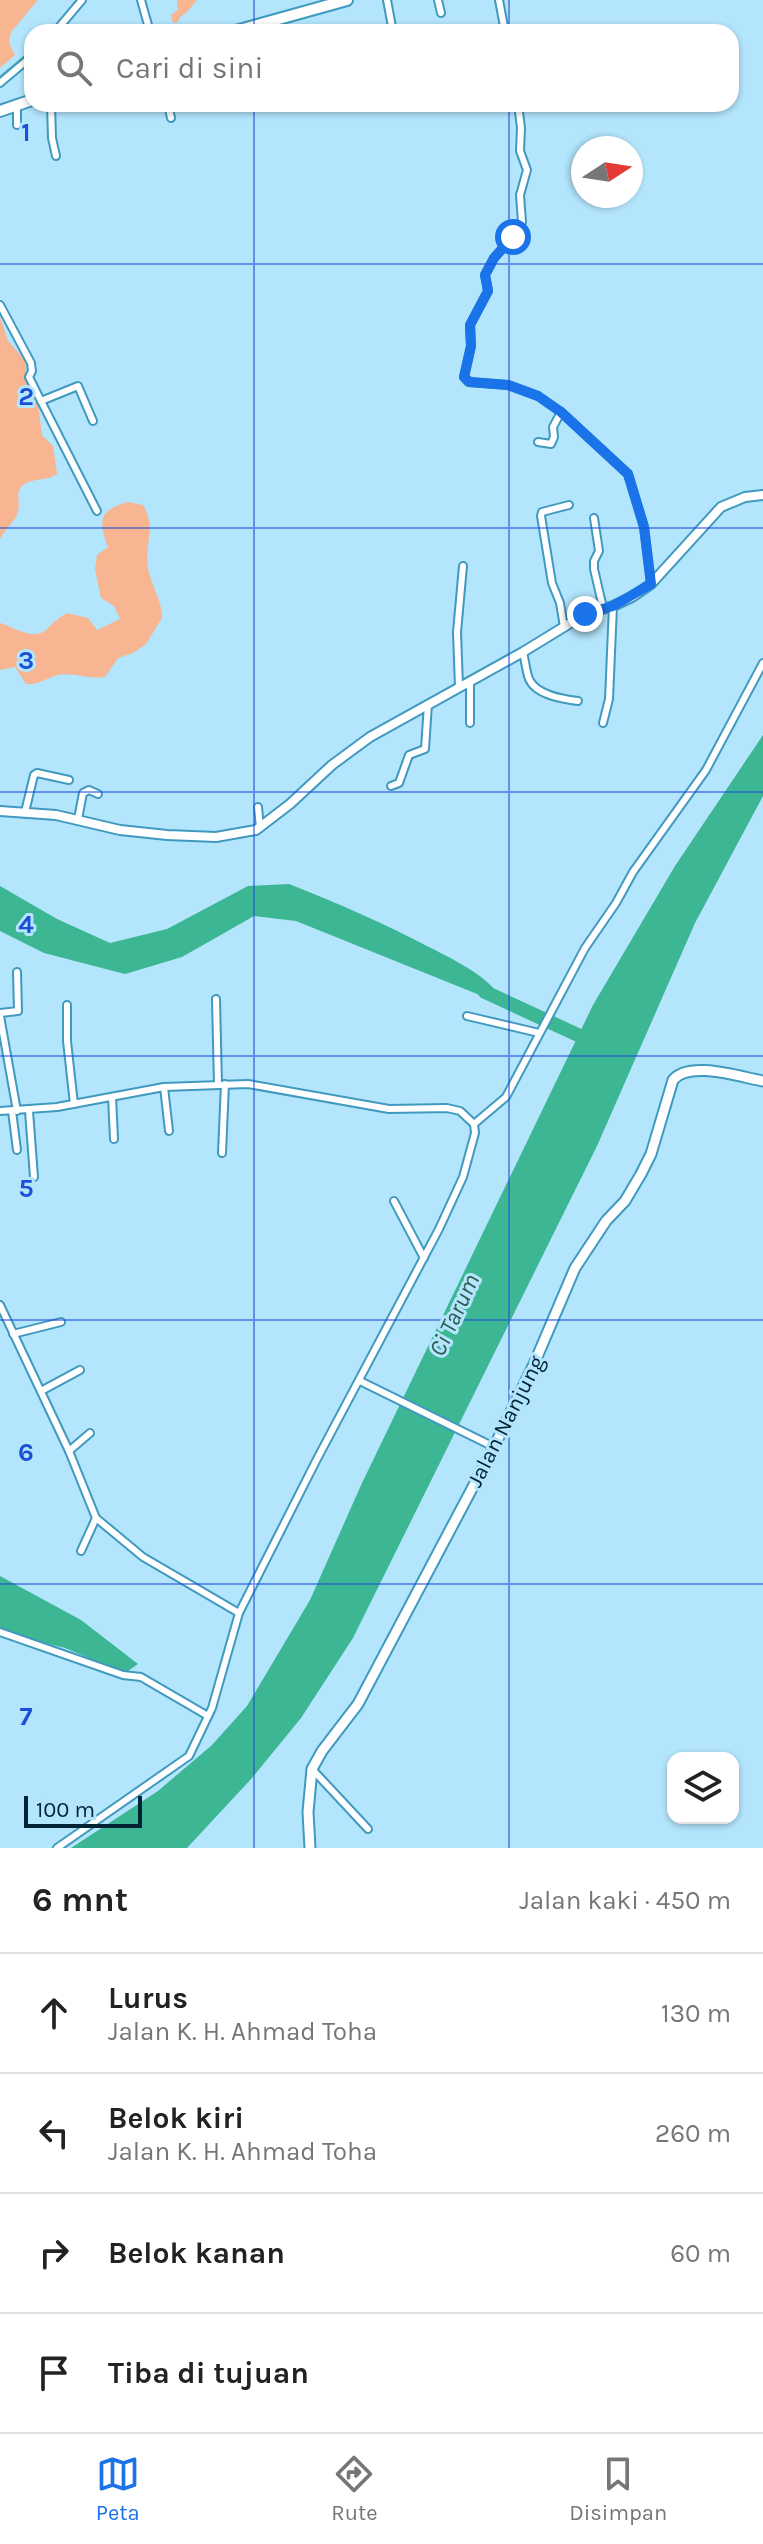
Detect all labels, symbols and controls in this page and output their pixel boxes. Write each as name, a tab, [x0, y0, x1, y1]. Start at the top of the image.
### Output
search box	[24, 24, 739, 112]
icon: search	[52, 46, 96, 90]
text: Cari di sini	[116, 50, 263, 86]
text: 1	[21, 117, 31, 148]
north arrow	[571, 136, 643, 208]
route start	[495, 219, 531, 255]
text: 2	[18, 381, 34, 412]
route end	[567, 596, 603, 632]
text: 3	[18, 645, 34, 676]
text: 4	[18, 909, 34, 940]
text: 5	[18, 1173, 34, 1204]
water label: Ci Tarum	[423, 1269, 485, 1361]
street label: Jalan Nanjung	[462, 1351, 550, 1492]
text: 6	[18, 1437, 34, 1468]
text: 7	[20, 1701, 33, 1732]
map controls	[667, 1752, 739, 1824]
button: layers	[667, 1752, 739, 1824]
scale bar	[24, 1792, 142, 1828]
text: 100 m	[36, 1797, 95, 1823]
text: 6 mnt	[32, 1880, 128, 1920]
text: Jalan kaki · 450 m	[519, 1885, 731, 1916]
text: Lurus	[108, 1980, 188, 2016]
icon: ahead	[32, 1991, 76, 2035]
text: 130 m	[661, 1998, 731, 2029]
text: Jalan K. H. Ahmad Toha	[108, 2016, 377, 2047]
text: Belok kiri	[108, 2100, 244, 2136]
icon: left	[32, 2111, 76, 2155]
text: 260 m	[655, 2118, 731, 2149]
text: Jalan K. H. Ahmad Toha	[108, 2136, 377, 2167]
icon: right	[32, 2231, 76, 2275]
text: Belok kanan	[108, 2235, 285, 2271]
text: 60 m	[670, 2238, 731, 2269]
icon: arrive	[32, 2351, 76, 2395]
text: Tiba di tujuan	[108, 2355, 309, 2391]
tab: Peta	[96, 2452, 140, 2526]
tab: Rute	[331, 2452, 378, 2526]
tab: Disimpan	[569, 2452, 667, 2526]

